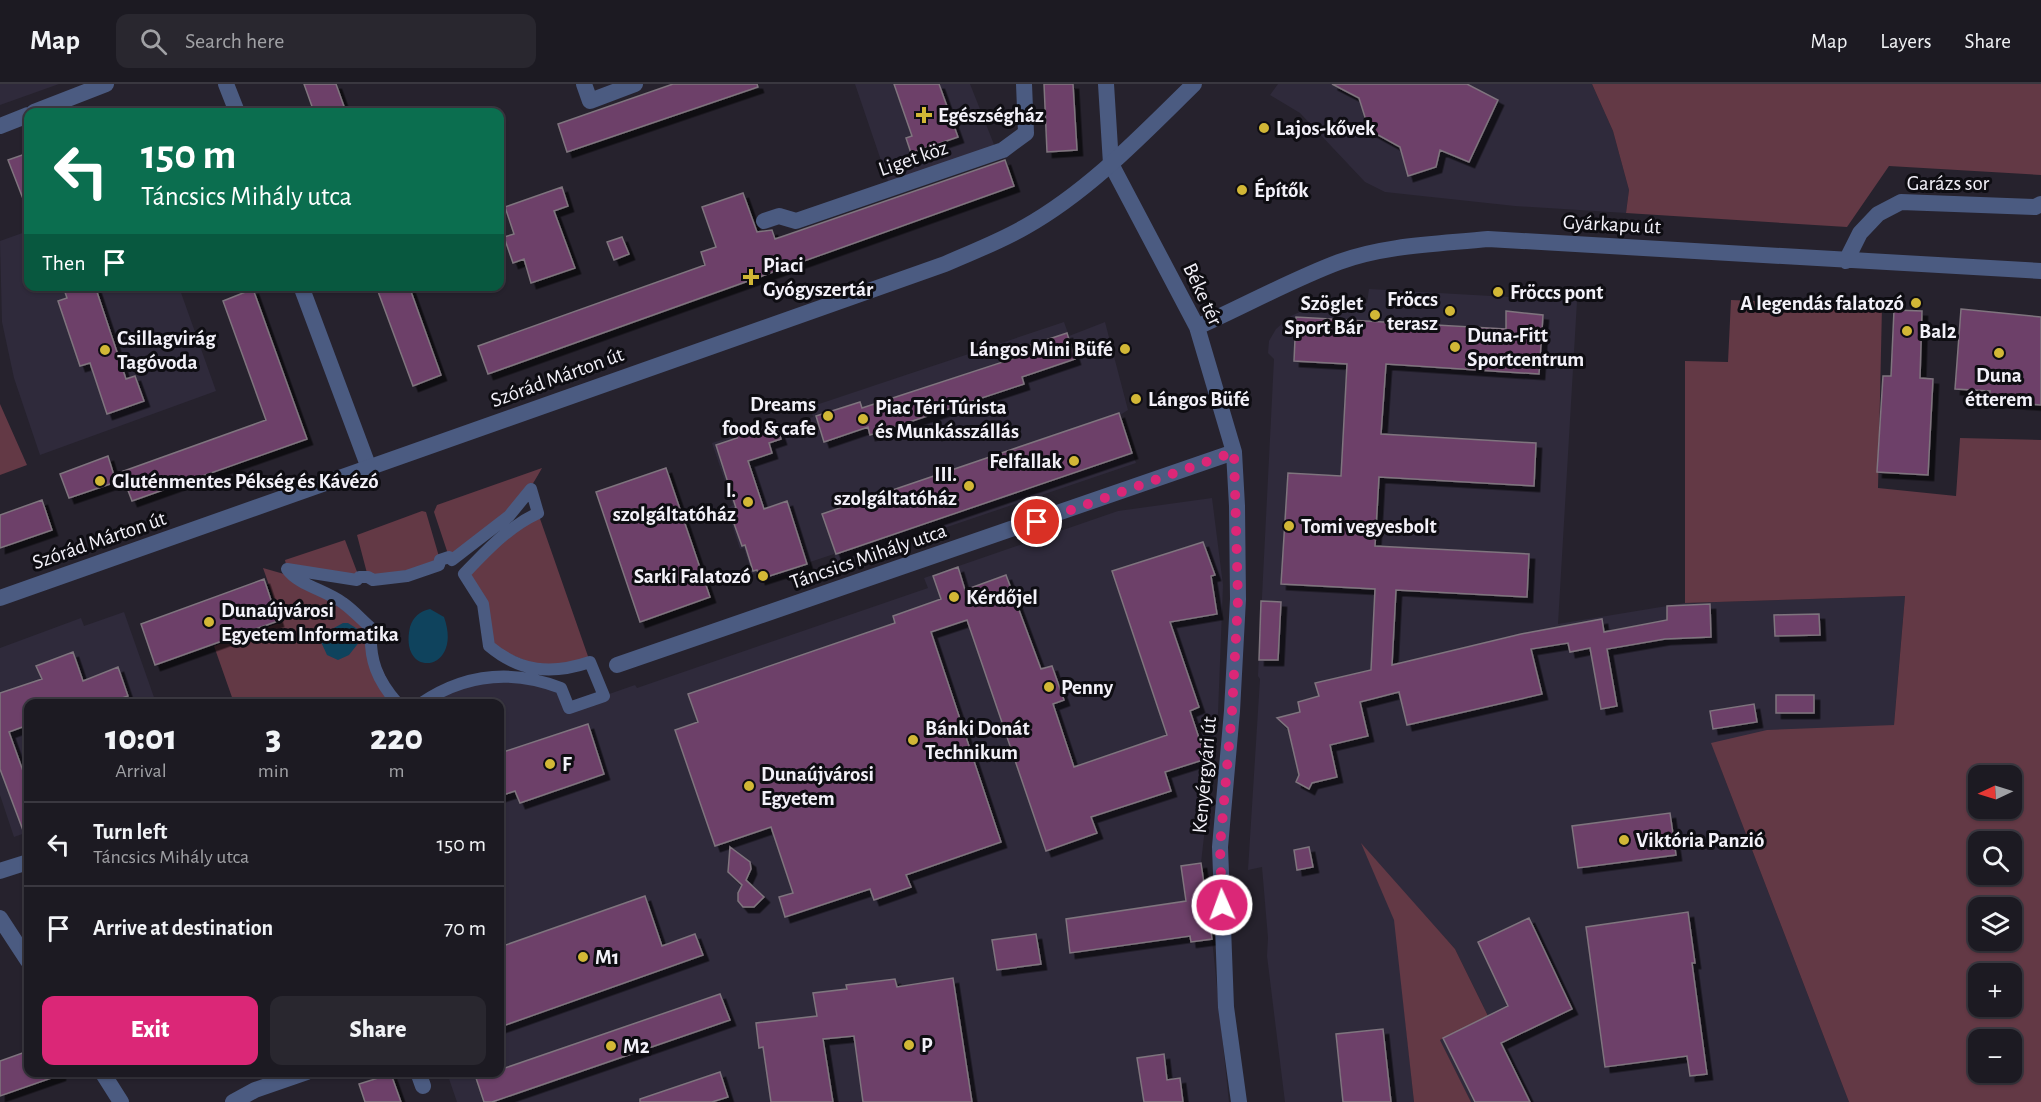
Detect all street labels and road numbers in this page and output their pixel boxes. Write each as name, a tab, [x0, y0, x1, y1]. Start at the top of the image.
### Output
street label: Liget köz	[876, 137, 951, 180]
street label: Garázs sor	[1907, 173, 1990, 194]
street label: Gyárkapu út	[1562, 211, 1662, 238]
street label: Béke tér	[1179, 260, 1226, 329]
street label: Szórád Márton út	[488, 344, 627, 411]
street label: Szórád Márton út	[30, 508, 169, 573]
street label: Táncsics Mihály utca	[787, 520, 949, 593]
street label: Kenyérgyári út	[1189, 715, 1220, 834]

